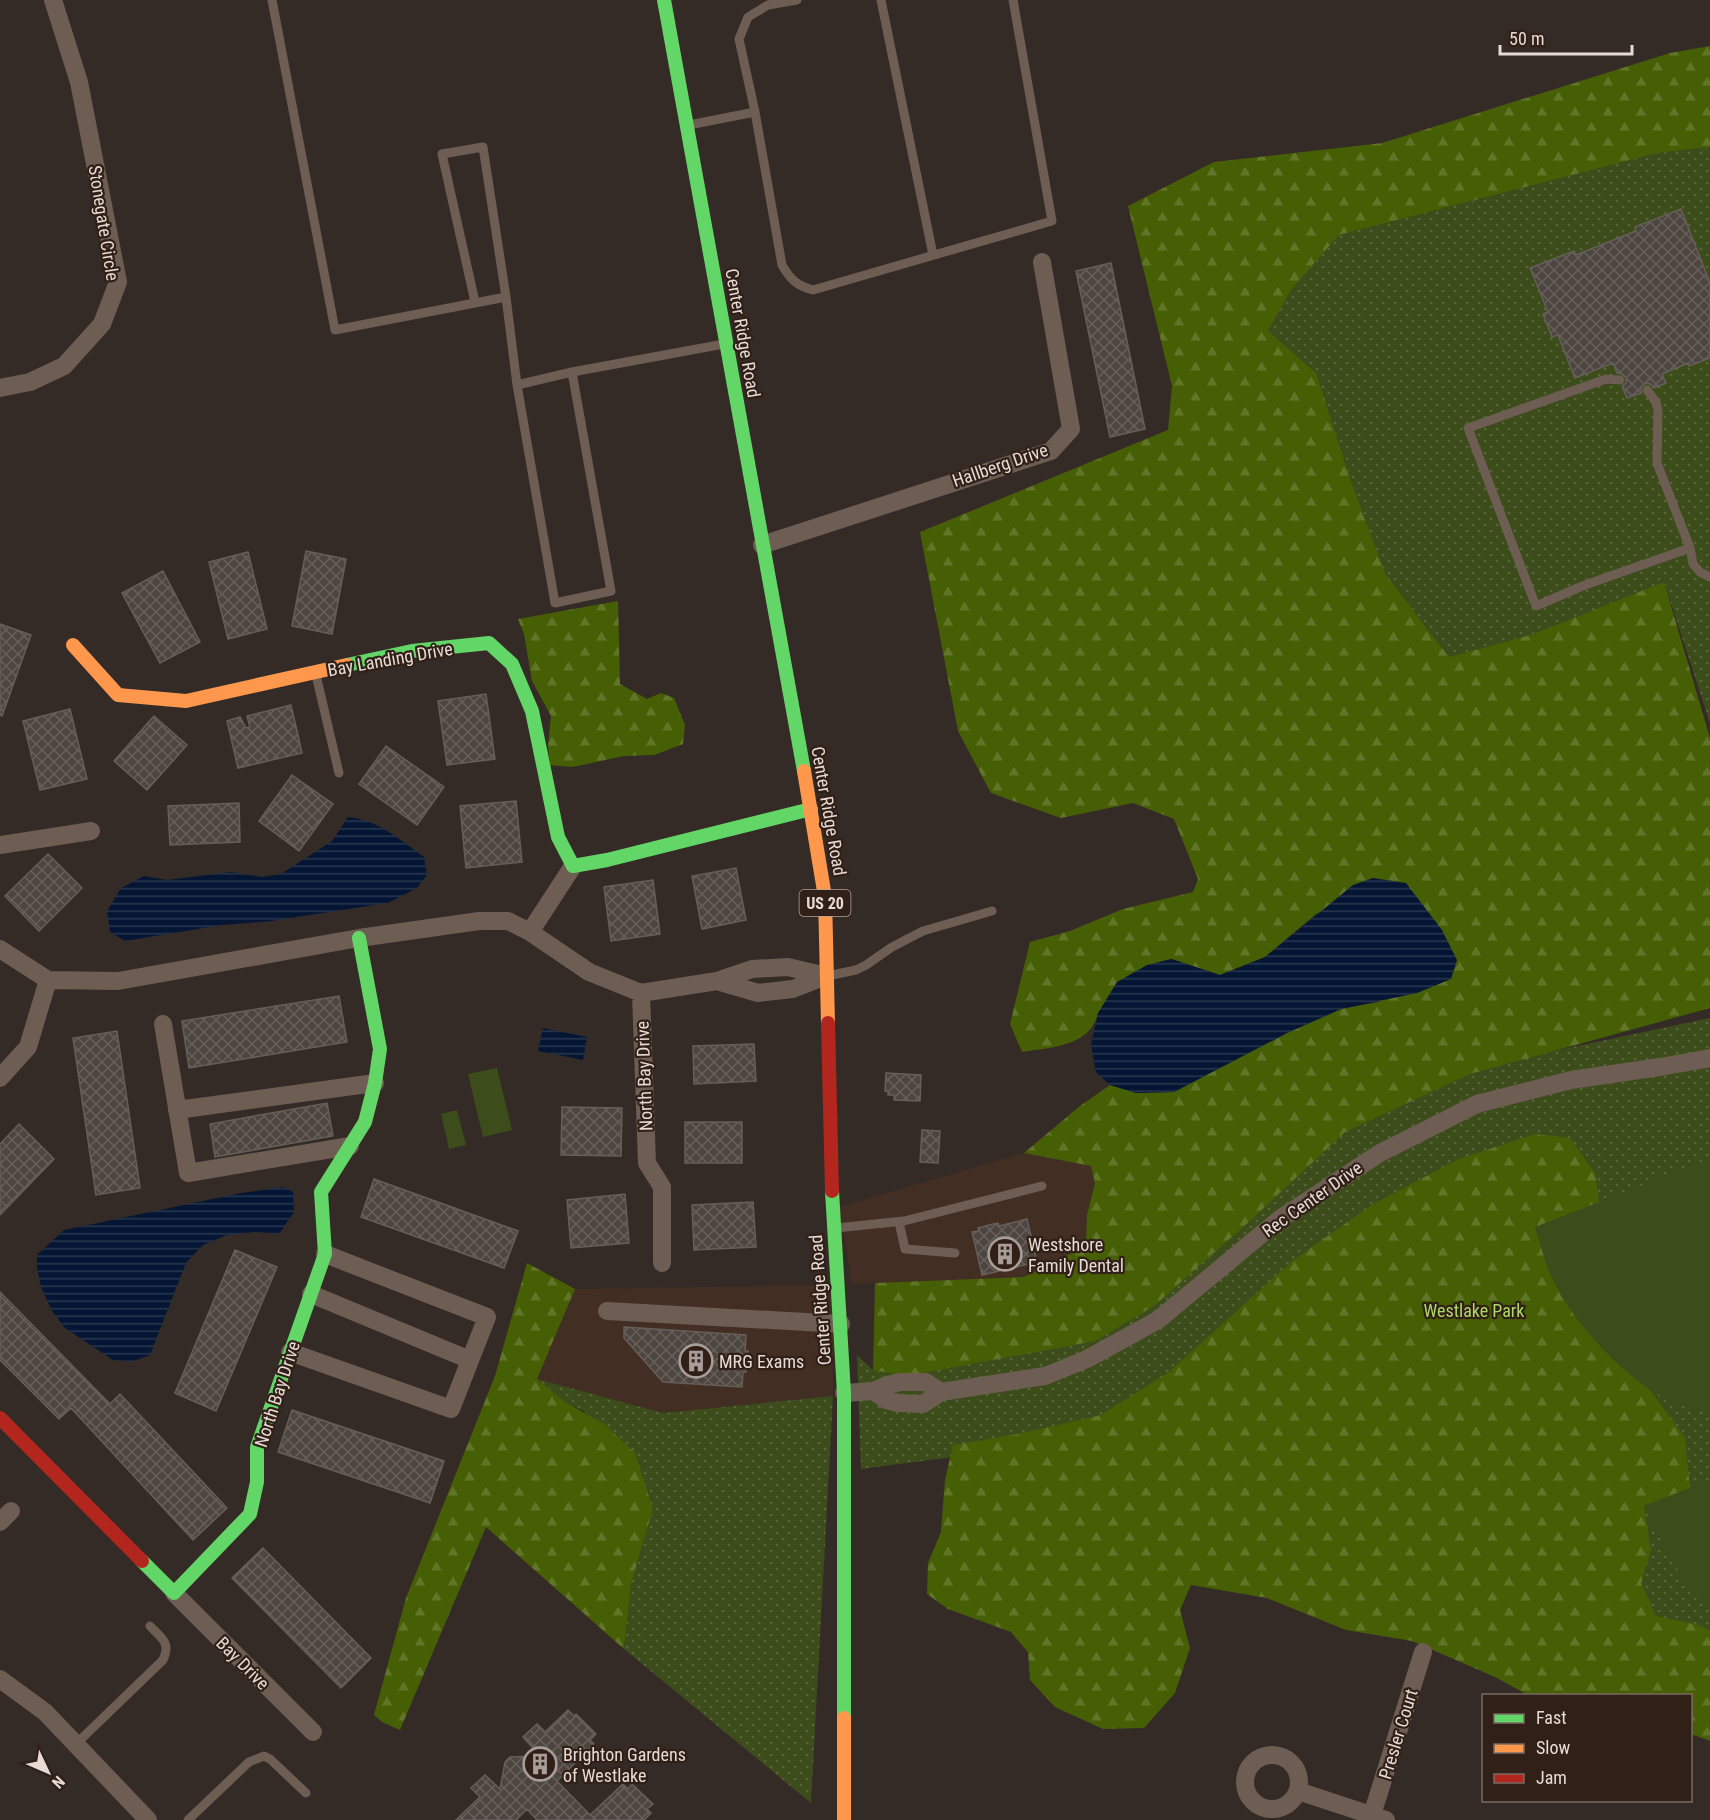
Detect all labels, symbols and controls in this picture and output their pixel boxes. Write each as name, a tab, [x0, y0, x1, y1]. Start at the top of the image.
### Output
scale bar	[1500, 18, 1632, 56]
text: 50 m	[1509, 28, 1544, 49]
street label: Stonegate Circle	[85, 164, 123, 282]
street label: Center Ridge Road	[721, 267, 765, 399]
street label: Hallberg Drive	[949, 439, 1051, 491]
street label: Bay Landing Drive	[326, 638, 454, 680]
street label: Center Ridge Road	[807, 745, 851, 877]
road number: US 20	[800, 890, 850, 916]
street label: North Bay Drive	[632, 1021, 656, 1131]
street label: Rec Center Drive	[1258, 1157, 1366, 1241]
street label: Center Ridge Road	[805, 1234, 835, 1366]
place label: Westshore Family Dental	[1028, 1234, 1124, 1276]
building icon: Westshore Family Dental	[987, 1236, 1023, 1272]
park label: Westlake Park	[1424, 1300, 1524, 1321]
street label: North Bay Drive	[250, 1338, 304, 1450]
building icon: MRG Exams	[678, 1343, 714, 1379]
place label: MRG Exams	[719, 1351, 804, 1372]
street label: Bay Drive	[212, 1632, 274, 1694]
street label: Presler Court	[1374, 1686, 1422, 1782]
legend	[1482, 1694, 1692, 1802]
text: Fast	[1536, 1707, 1567, 1728]
text: Slow	[1536, 1737, 1571, 1758]
north arrow	[18, 1742, 78, 1802]
place label: Brighton Gardens of Westlake	[563, 1744, 686, 1786]
building icon: Brighton Gardens of Westlake	[522, 1746, 558, 1782]
text: Jam	[1536, 1767, 1567, 1788]
text: N	[48, 1772, 69, 1792]

